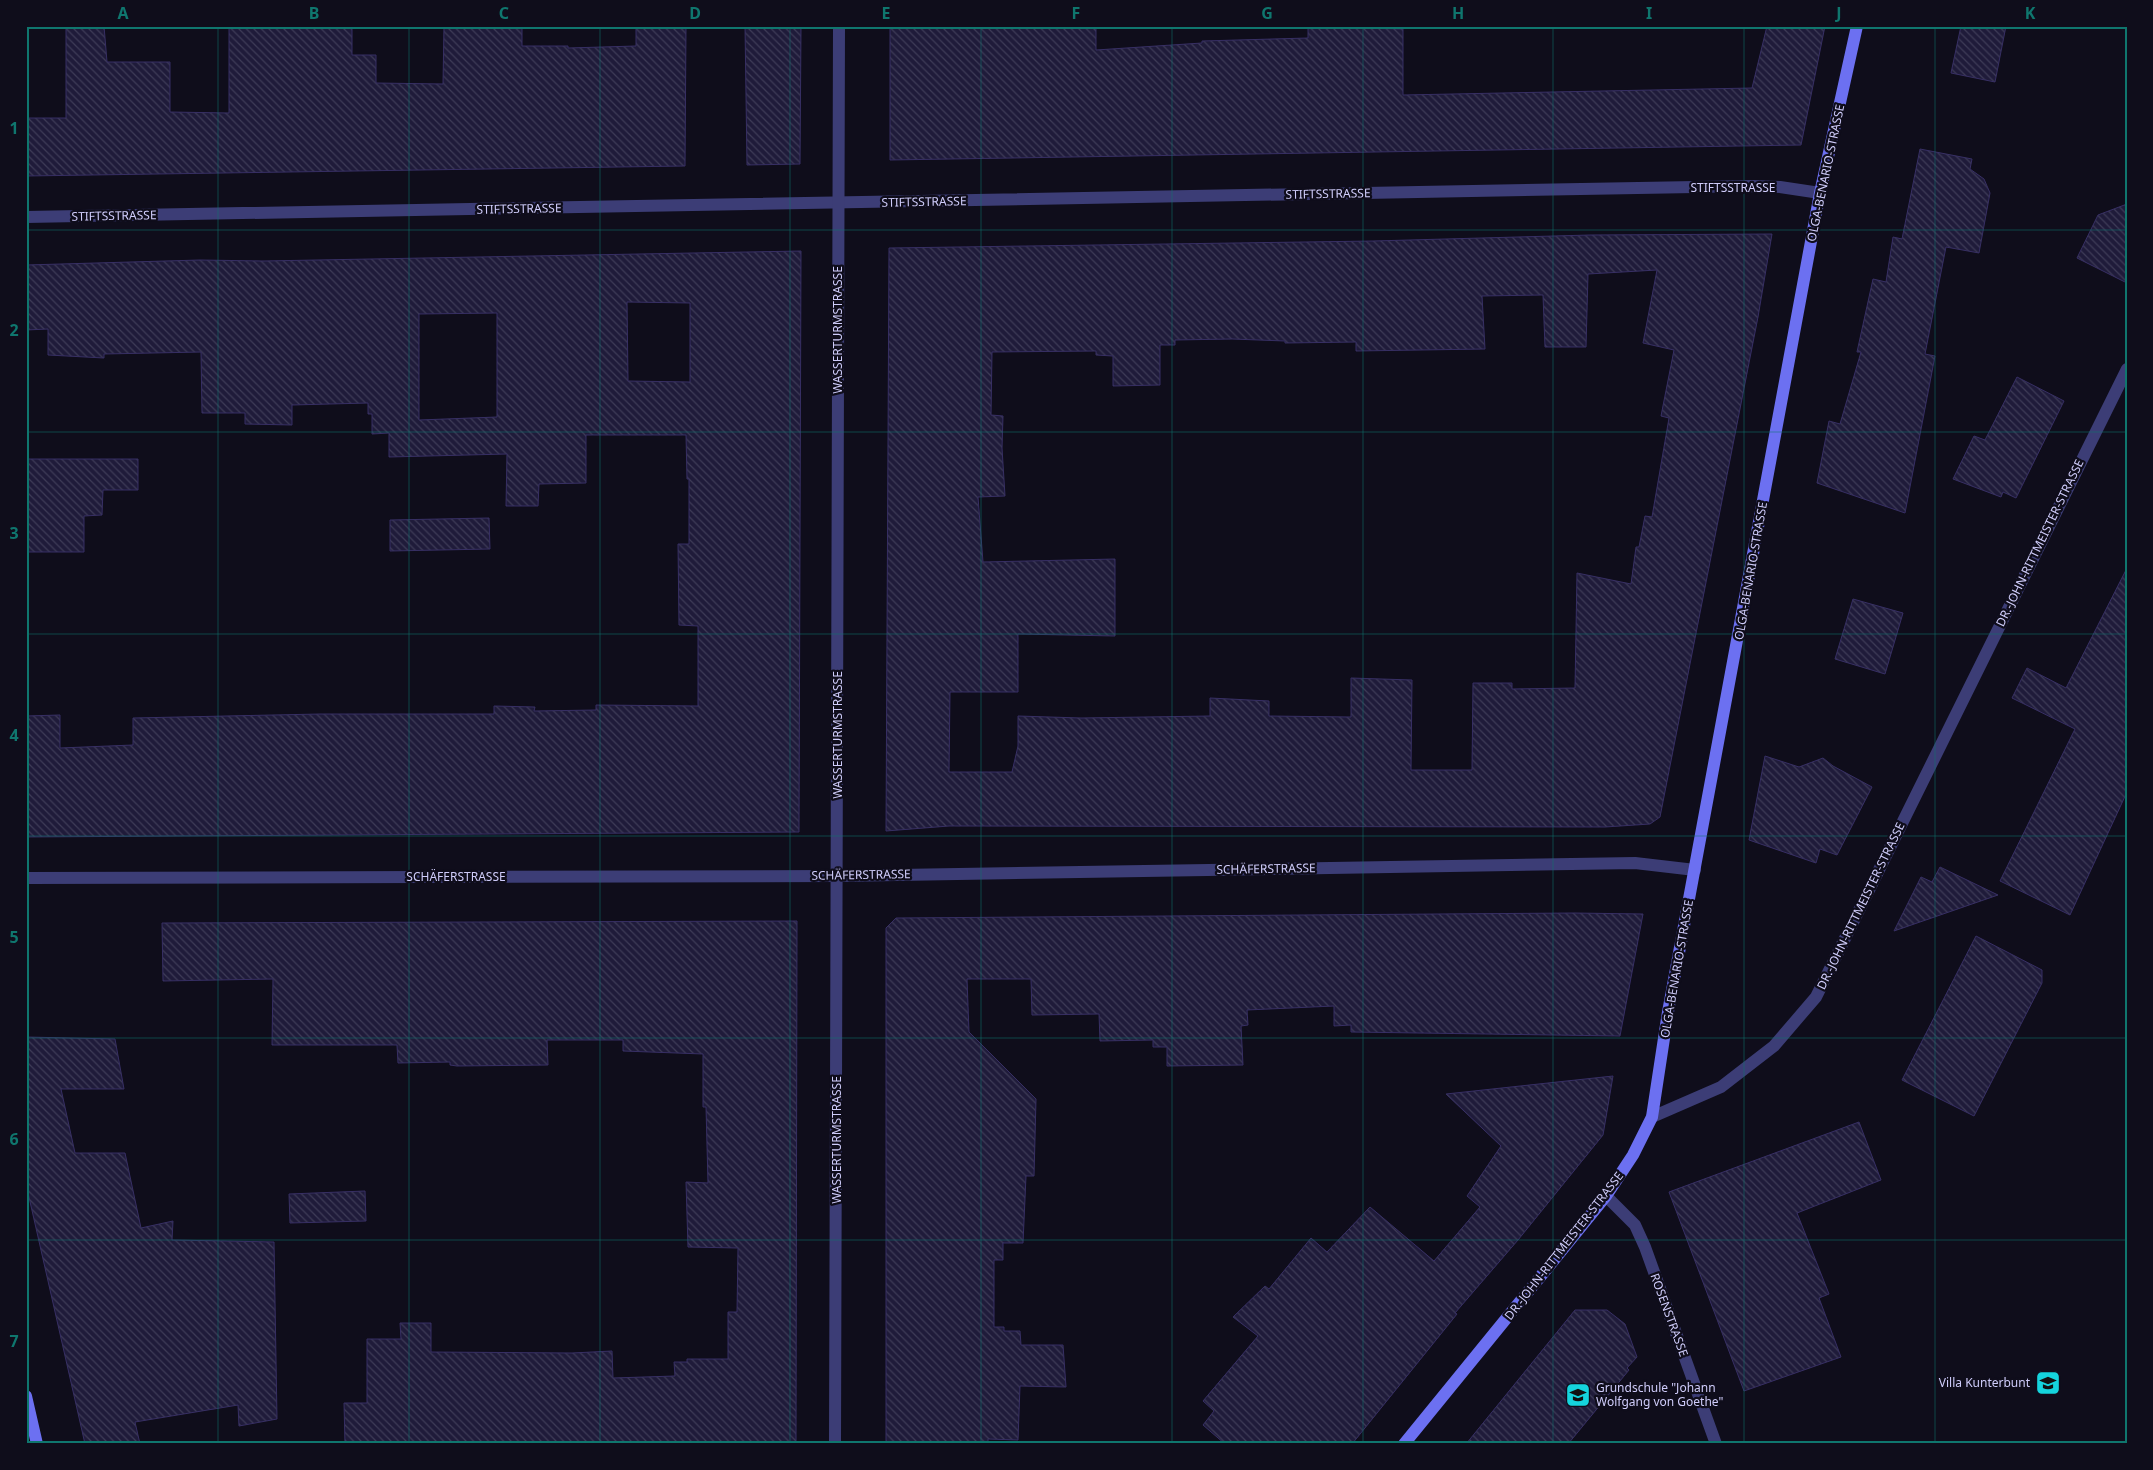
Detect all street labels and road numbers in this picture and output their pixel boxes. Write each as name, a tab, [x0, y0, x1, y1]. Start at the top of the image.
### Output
street label: OLGA-BENARIO-STRASSE	[1803, 103, 1848, 243]
street label: STIFTSSTRASSE	[1690, 179, 1776, 196]
street label: STIFTSSTRASSE	[1285, 184, 1371, 203]
street label: STIFTSSTRASSE	[881, 192, 967, 211]
street label: STIFTSSTRASSE	[476, 199, 562, 218]
street label: STIFTSSTRASSE	[71, 206, 157, 225]
street label: WASSERTURMSTRASSE	[829, 266, 846, 394]
street label: DR.-JOHN-RITTMEISTER-STRASSE	[1992, 456, 2088, 629]
street label: OLGA-BENARIO-STRASSE	[1730, 501, 1771, 641]
street label: WASSERTURMSTRASSE	[829, 671, 846, 799]
street label: DR.-JOHN-RITTMEISTER-STRASSE	[1813, 819, 1909, 992]
street label: SCHÄFERSTRASSE	[1216, 859, 1316, 878]
street label: SCHÄFERSTRASSE	[811, 865, 911, 884]
street label: SCHÄFERSTRASSE	[406, 868, 506, 885]
street label: OLGA-BENARIO-STRASSE	[1656, 899, 1697, 1039]
street label: WASSERTURMSTRASSE	[828, 1076, 845, 1204]
street label: DR.-JOHN-RITTMEISTER-STRASSE	[1500, 1168, 1627, 1323]
street label: ROSENSTRASSE	[1647, 1271, 1692, 1359]

